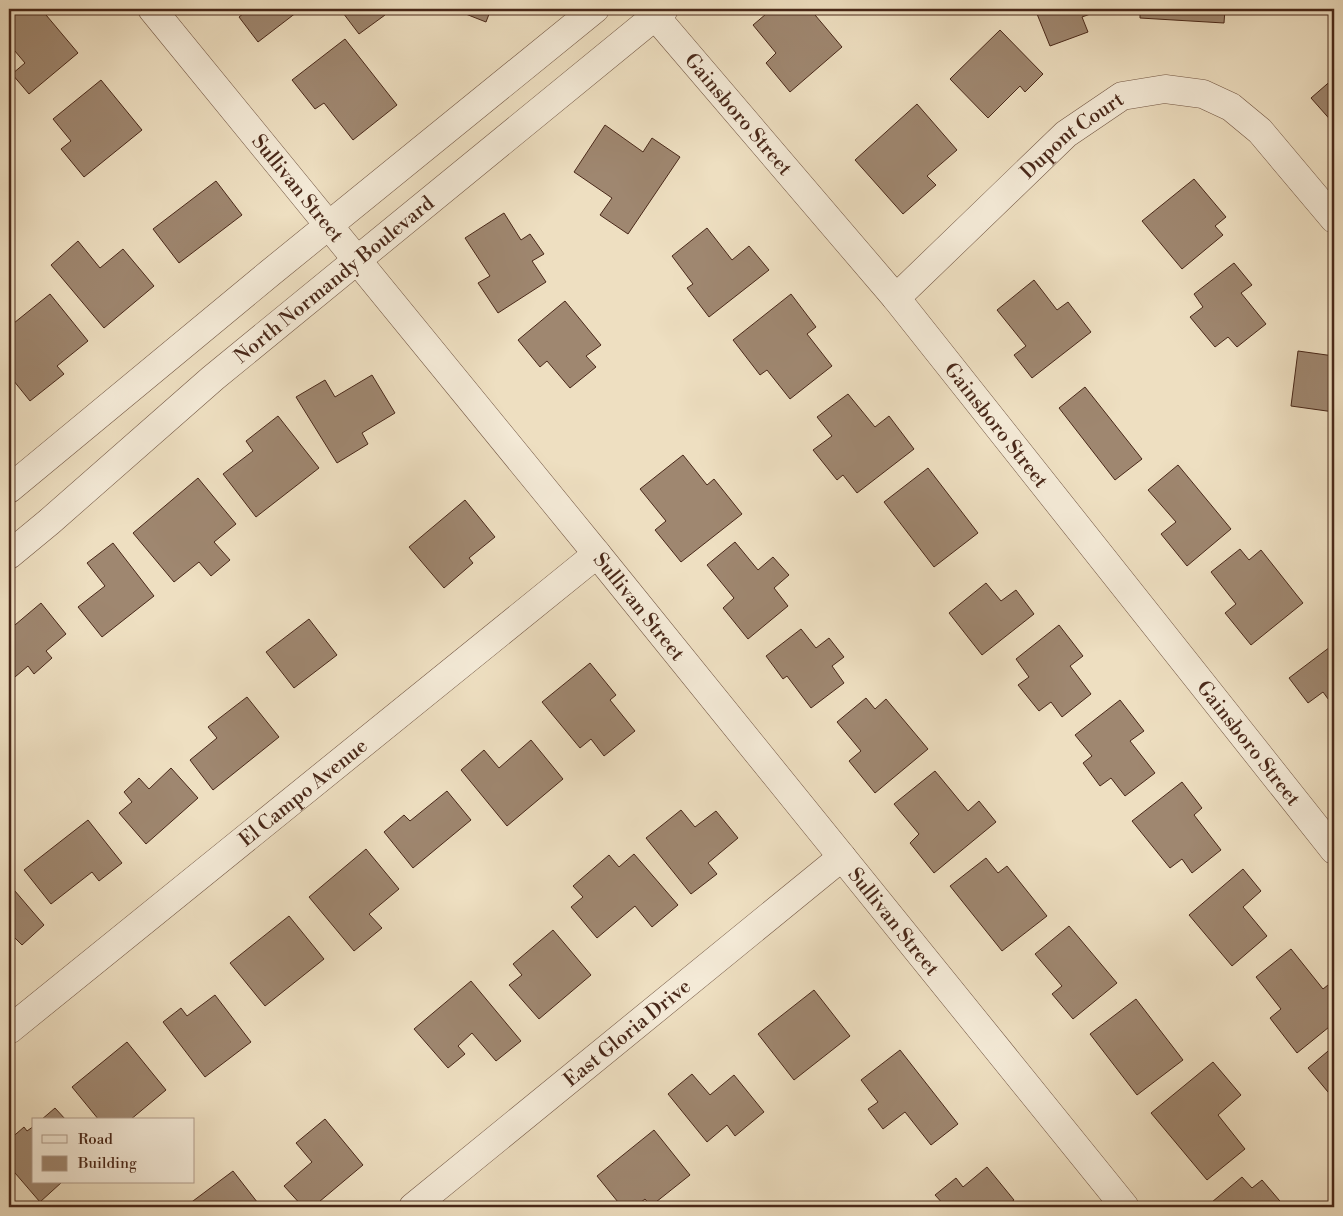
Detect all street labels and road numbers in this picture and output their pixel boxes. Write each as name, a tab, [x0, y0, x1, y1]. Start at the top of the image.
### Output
street label: Gainsboro Street	[678, 49, 797, 181]
street label: Dupont Court	[1016, 88, 1129, 185]
street label: Sullivan Street	[246, 130, 348, 248]
street label: North Normandy Boulevard	[230, 191, 440, 370]
street label: Gainsboro Street	[938, 358, 1053, 493]
street label: Sullivan Street	[587, 548, 689, 666]
street label: Gainsboro Street	[1190, 676, 1305, 811]
street label: El Campo Avenue	[234, 734, 373, 853]
street label: Sullivan Street	[842, 863, 944, 981]
street label: East Gloria Drive	[559, 974, 696, 1093]

